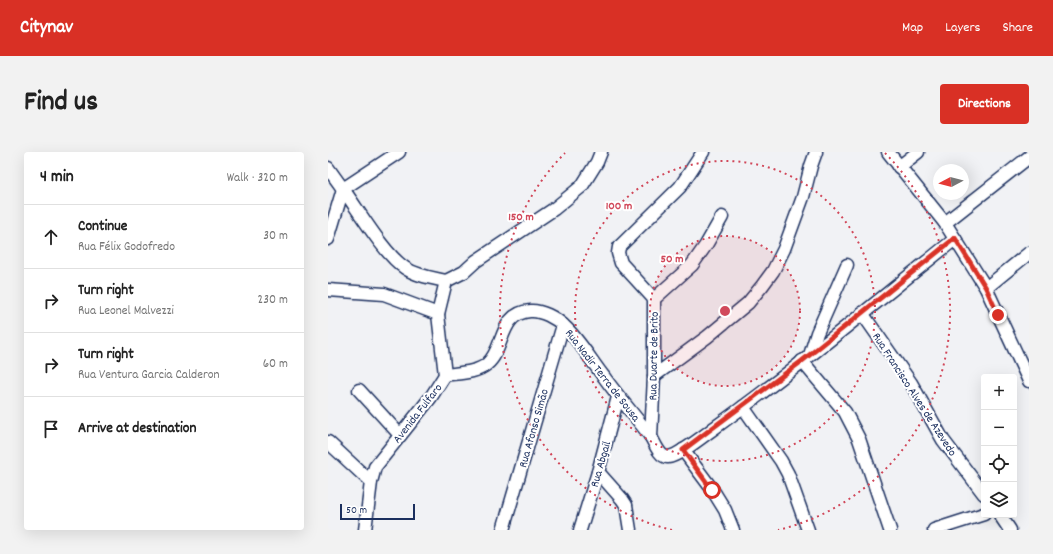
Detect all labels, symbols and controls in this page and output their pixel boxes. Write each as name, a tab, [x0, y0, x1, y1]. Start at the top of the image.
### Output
text: Citynav	[20, 15, 73, 42]
text: Map	[902, 18, 923, 38]
text: Layers	[945, 18, 980, 38]
text: Share	[1002, 18, 1033, 38]
text: Find us	[24, 84, 98, 124]
button: Directions	[940, 84, 1029, 124]
north arrow	[933, 164, 969, 200]
text: 4 min	[40, 166, 74, 190]
text: Walk · 320 m	[227, 169, 288, 188]
text: 100 m	[606, 198, 632, 215]
text: 150 m	[508, 209, 534, 226]
text: Continue	[78, 216, 127, 238]
icon: ahead	[40, 226, 62, 248]
text: 30 m	[263, 227, 288, 246]
text: Rua Félix Godofredo	[78, 238, 175, 257]
text: 50 m	[660, 251, 684, 268]
text: Turn right	[78, 280, 134, 302]
icon: right	[40, 290, 62, 312]
text: 230 m	[258, 291, 288, 310]
text: Rua Leonel Malvezzi	[78, 302, 174, 321]
centre of rings	[718, 304, 732, 318]
route end	[989, 306, 1007, 324]
street label: Rua Duarte de Brito	[645, 311, 664, 401]
street label: Rua Nadir Terra de Sousa	[560, 326, 644, 426]
street label: Rua Francisco Alves de Azevedo	[867, 330, 960, 460]
text: Turn right	[78, 344, 134, 366]
icon: right	[40, 354, 62, 376]
text: 60 m	[263, 355, 288, 374]
text: Rua Ventura Garcia Calderon	[78, 366, 220, 385]
map controls	[981, 374, 1017, 518]
button: +	[981, 374, 1017, 410]
street label: Avenida Fulfaro	[389, 380, 447, 447]
street label: Rua Afonso Simão	[515, 387, 554, 470]
button: −	[981, 410, 1017, 446]
icon: arrive	[40, 418, 62, 440]
text: Arrive at destination	[78, 418, 196, 440]
street label: Rua Abgail	[587, 439, 616, 489]
button: locate	[981, 446, 1017, 482]
route start	[703, 481, 721, 499]
button: layers	[981, 482, 1017, 518]
scale bar	[340, 502, 415, 521]
text: 50 m	[346, 503, 367, 519]

